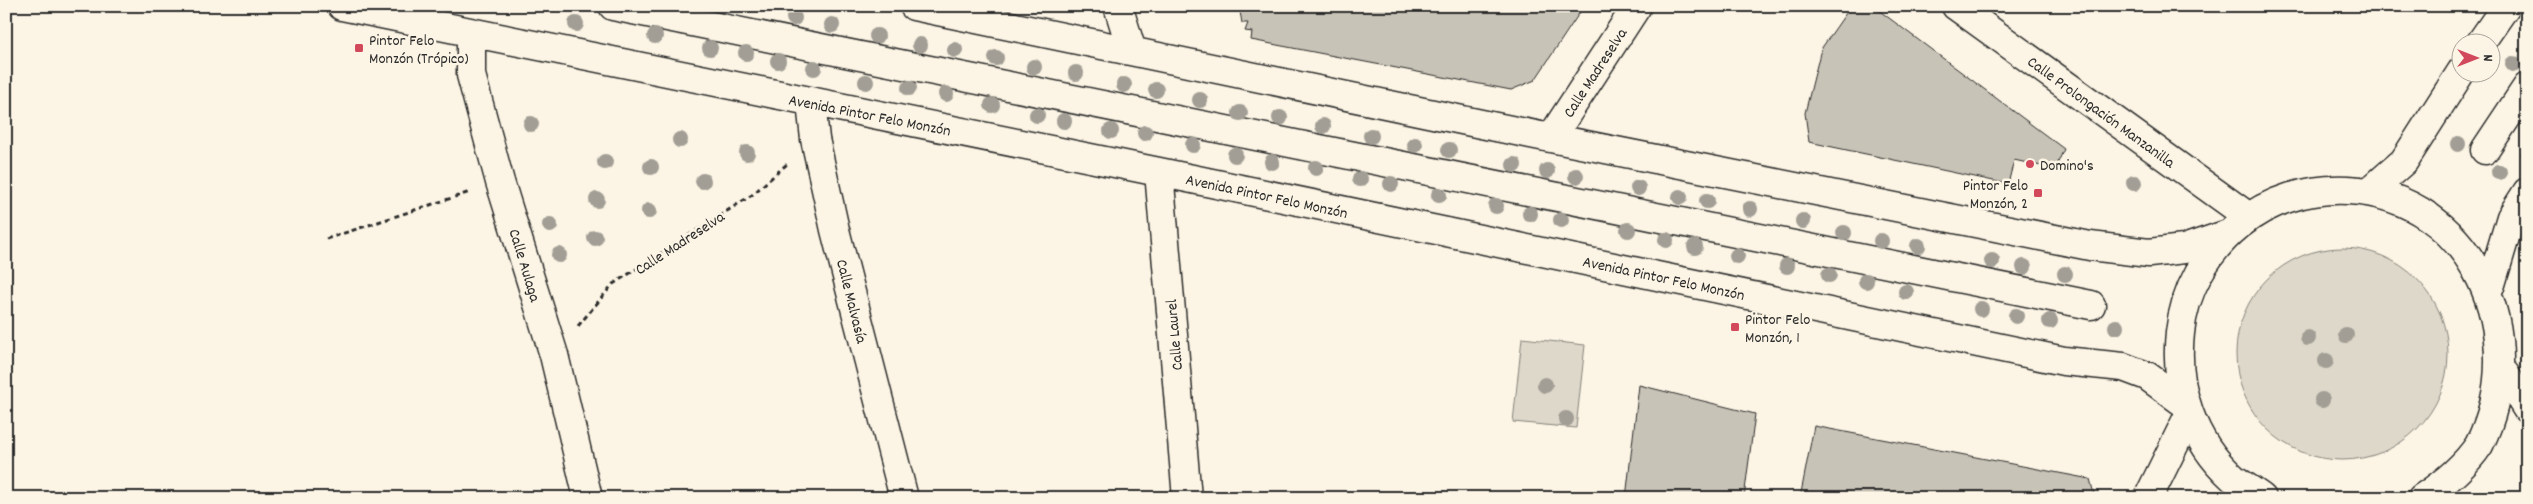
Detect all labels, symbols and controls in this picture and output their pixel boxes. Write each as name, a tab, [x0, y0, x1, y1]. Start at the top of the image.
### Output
street label: Calle Madreselva	[1558, 24, 1634, 123]
place label: Pintor Felo Monzón (Trópico)	[369, 30, 468, 71]
north arrow	[2450, 32, 2500, 82]
marker: Pintor Felo Monzón (Trópico)	[353, 42, 365, 54]
street label: Calle Prolongación Manzanilla	[2022, 51, 2180, 175]
text: N	[2477, 55, 2497, 62]
street label: Avenida Pintor Felo Monzón	[786, 89, 953, 143]
place label: Domino's	[2040, 155, 2094, 178]
marker: Domino's	[2024, 158, 2036, 170]
street label: Avenida Pintor Felo Monzón	[1183, 169, 1350, 226]
place label: Pintor Felo Monzón, 2	[1963, 175, 2028, 216]
marker: Pintor Felo Monzón, 2	[2032, 187, 2044, 199]
street label: Calle Madreselva	[631, 206, 730, 282]
street label: Calle Aulaga	[502, 226, 546, 306]
street label: Avenida Pintor Felo Monzón	[1580, 251, 1747, 308]
street label: Calle Malvasía	[829, 257, 872, 346]
street label: Calle Laurel	[1161, 298, 1190, 371]
place label: Pintor Felo Monzón, 1	[1745, 309, 1810, 350]
marker: Pintor Felo Monzón, 1	[1729, 321, 1741, 333]

